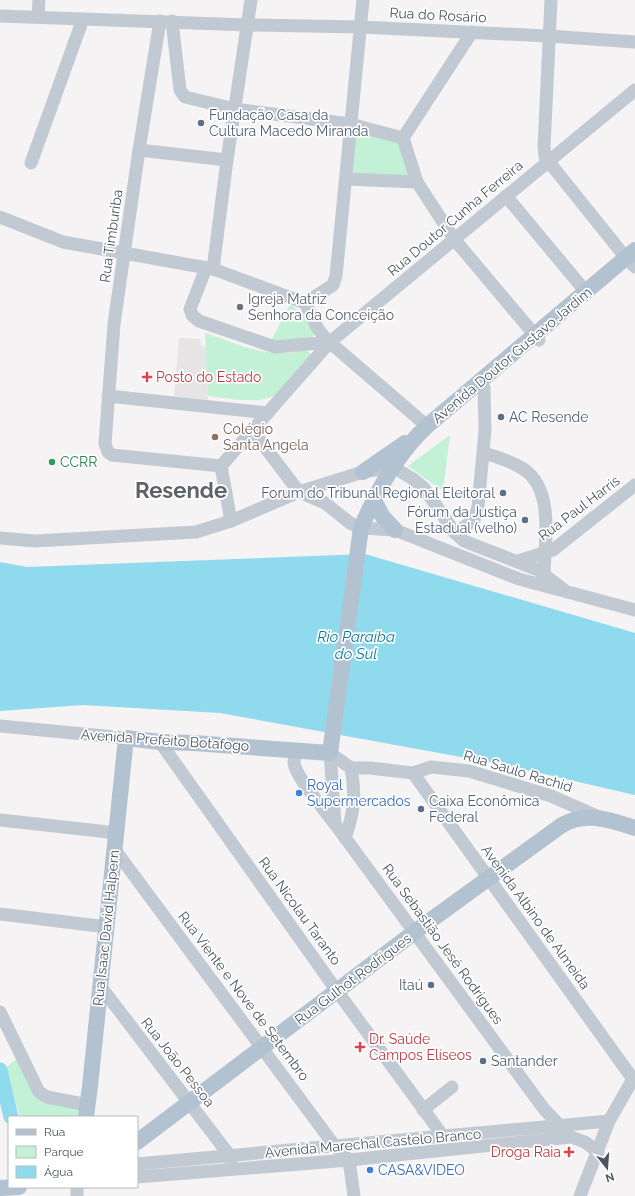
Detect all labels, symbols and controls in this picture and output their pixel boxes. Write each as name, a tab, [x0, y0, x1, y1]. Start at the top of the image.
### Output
street label: Rua do Rosário	[389, 4, 487, 26]
place label: Fundação Casa da Cultura Macedo Miranda	[209, 107, 368, 139]
marker: Fundação Casa da Cultura Macedo Miranda	[196, 118, 206, 128]
street label: Rua Doutor Cunha Ferreira	[384, 157, 526, 279]
street label: Rua Timburiba	[97, 188, 125, 284]
street label: Avenida Doutor Gustavo Jardim	[429, 284, 595, 426]
place label: Igreja Matriz Senhora da Conceição	[248, 291, 394, 323]
marker: Igreja Matriz Senhora da Conceição	[235, 302, 245, 312]
place label: Posto do Estado	[156, 369, 261, 385]
marker: Posto do Estado	[141, 371, 153, 383]
place label: AC Resende	[509, 409, 588, 425]
marker: AC Resende	[496, 412, 506, 422]
place label: Colégio Santa Angela	[223, 421, 309, 453]
marker: Colégio Santa Angela	[210, 432, 220, 442]
place label: CCRR	[60, 454, 97, 470]
marker: CCRR	[47, 457, 57, 467]
street label: Rua Paul Harris	[535, 472, 623, 544]
district label: Resende	[135, 477, 227, 503]
place label: Forum do Tribunal Regional Eleitoral	[261, 485, 495, 501]
marker: Forum do Tribunal Regional Eleitoral	[498, 488, 508, 498]
place label: Fórum da Justiça Estadual (velho)	[407, 504, 517, 536]
marker: Fórum da Justiça Estadual (velho)	[520, 515, 530, 525]
water label: Rio Paraíba do Sul	[317, 628, 395, 663]
street label: Avenida Prefeito Botafogo	[80, 726, 250, 754]
street label: Rua Saulo Rachid	[462, 747, 574, 795]
place label: Royal Supermercados	[307, 777, 411, 809]
marker: Royal Supermercados	[294, 788, 304, 798]
place label: Caixa Econômica Federal	[429, 793, 539, 825]
marker: Caixa Econômica Federal	[416, 804, 426, 814]
street label: Avenida Albino de Almeida	[478, 842, 594, 992]
street label: Rua Isaac David Halpern	[90, 849, 122, 1007]
street label: Rua Nicolau Taranto	[255, 854, 345, 968]
street label: Rua Sebastião Jesé Rodrigues	[379, 861, 507, 1028]
street label: Rua Viente e Nove de Setembro	[175, 908, 313, 1084]
street label: Rua Gulhot Rodrigues	[292, 930, 414, 1028]
place label: Itaú	[399, 977, 423, 993]
marker: Itaú	[426, 980, 436, 990]
street label: Rua João Pessoa	[138, 1014, 218, 1110]
place label: Dr. Saúde Campos Elíseos	[369, 1031, 472, 1063]
marker: Dr. Saúde Campos Elíseos	[354, 1041, 366, 1053]
place label: Santander	[491, 1053, 558, 1069]
marker: Santander	[478, 1056, 488, 1066]
legend	[8, 1116, 138, 1188]
text: Rua	[44, 1125, 65, 1139]
street label: Avenida Marechal Castelo Branco	[264, 1126, 482, 1160]
place label: Droga Raia	[491, 1144, 561, 1160]
text: Parque	[44, 1145, 84, 1159]
marker: Droga Raia	[564, 1147, 574, 1157]
north arrow	[587, 1148, 627, 1188]
place label: CASA&VIDEO	[378, 1162, 465, 1178]
text: Água	[44, 1165, 73, 1179]
marker: CASA&VIDEO	[365, 1165, 375, 1175]
text: N	[604, 1170, 616, 1185]

